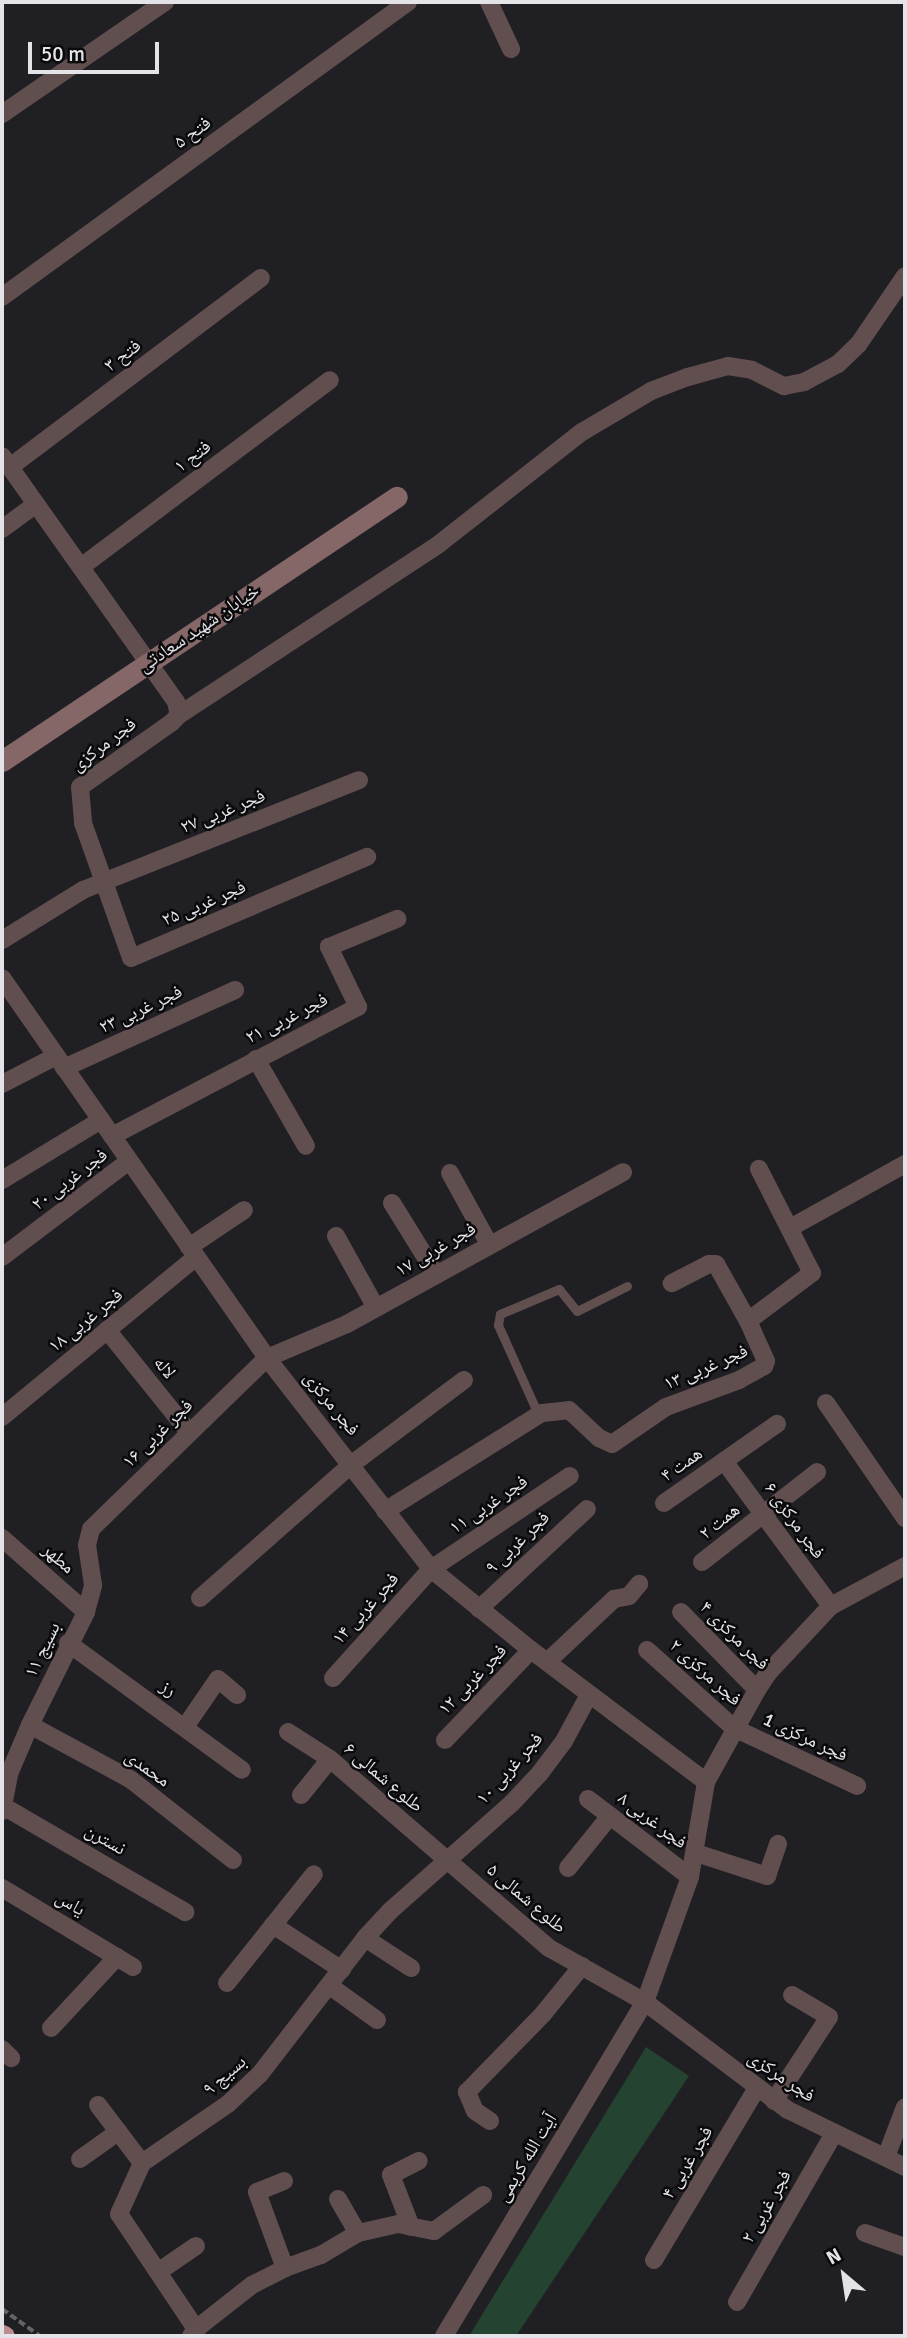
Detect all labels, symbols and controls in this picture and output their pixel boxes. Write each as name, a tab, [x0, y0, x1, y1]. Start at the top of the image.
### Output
scale bar	[32, 28, 163, 72]
text: 50 m	[41, 41, 85, 67]
street label: فتح ۵	[170, 112, 216, 154]
street label: فتح ۳	[100, 335, 146, 377]
street label: فتح ۱	[170, 436, 216, 478]
street label: خیابان شهید سعادتی	[134, 580, 264, 678]
street label: فجر مرکزی	[67, 713, 141, 777]
street label: فجر غربی ۲۷	[177, 785, 269, 839]
street label: فجر غربی ۲۵	[158, 876, 250, 932]
street label: فجر غربی ۲۳	[96, 981, 186, 1039]
street label: فجر غربی ۲۱	[242, 989, 332, 1049]
street label: فجر غربی ۲۰	[27, 1144, 113, 1216]
street label: فجر غربی ۱۷	[392, 1218, 480, 1282]
street label: فجر غربی ۱۸	[44, 1284, 128, 1358]
street label: فجر غربی ۱۳	[660, 1340, 752, 1396]
street label: لاله	[148, 1352, 180, 1384]
street label: فجر مرکزی	[298, 1367, 364, 1441]
street label: فجر غربی ۱۶	[118, 1395, 198, 1473]
street label: همت ۴	[657, 1443, 707, 1487]
street label: فجر غربی ۱۱	[446, 1471, 532, 1539]
street label: فجر مرکزی ۶	[759, 1478, 829, 1564]
street label: همت ۲	[695, 1499, 745, 1545]
street label: فجر غربی ۹	[481, 1507, 555, 1579]
street label: مطهر	[37, 1539, 79, 1579]
street label: فجر غربی ۱۴	[328, 1568, 404, 1650]
street label: فجر مرکزی ۴	[695, 1597, 773, 1675]
street label: بسیج ۱۱	[20, 1619, 66, 1681]
street label: فجر مرکزی ۲	[664, 1635, 746, 1711]
street label: فجر غربی ۱۲	[434, 1640, 512, 1720]
street label: رز	[155, 1675, 181, 1703]
street label: فجر مرکزی 1	[759, 1709, 851, 1767]
street label: فجر غربی ۱۰	[472, 1728, 548, 1810]
street label: طلوع شمالی ۶	[339, 1738, 427, 1818]
street label: محمدی	[120, 1745, 174, 1793]
street label: فجر غربی ۸	[613, 1788, 691, 1854]
street label: نسترن	[80, 1819, 130, 1861]
street label: طلوع شمالی ۵	[482, 1859, 570, 1939]
street label: یاس	[51, 1886, 89, 1922]
street label: فجر مرکزی	[743, 2046, 819, 2108]
street label: بسیج ۹	[199, 2051, 251, 2101]
street label: آیت الله کریمی	[492, 2109, 562, 2207]
street label: فجر غربی ۴	[657, 2123, 719, 2203]
street label: فجر غربی ۲	[737, 2166, 797, 2248]
north arrow	[809, 2240, 879, 2310]
text: N	[822, 2243, 845, 2270]

